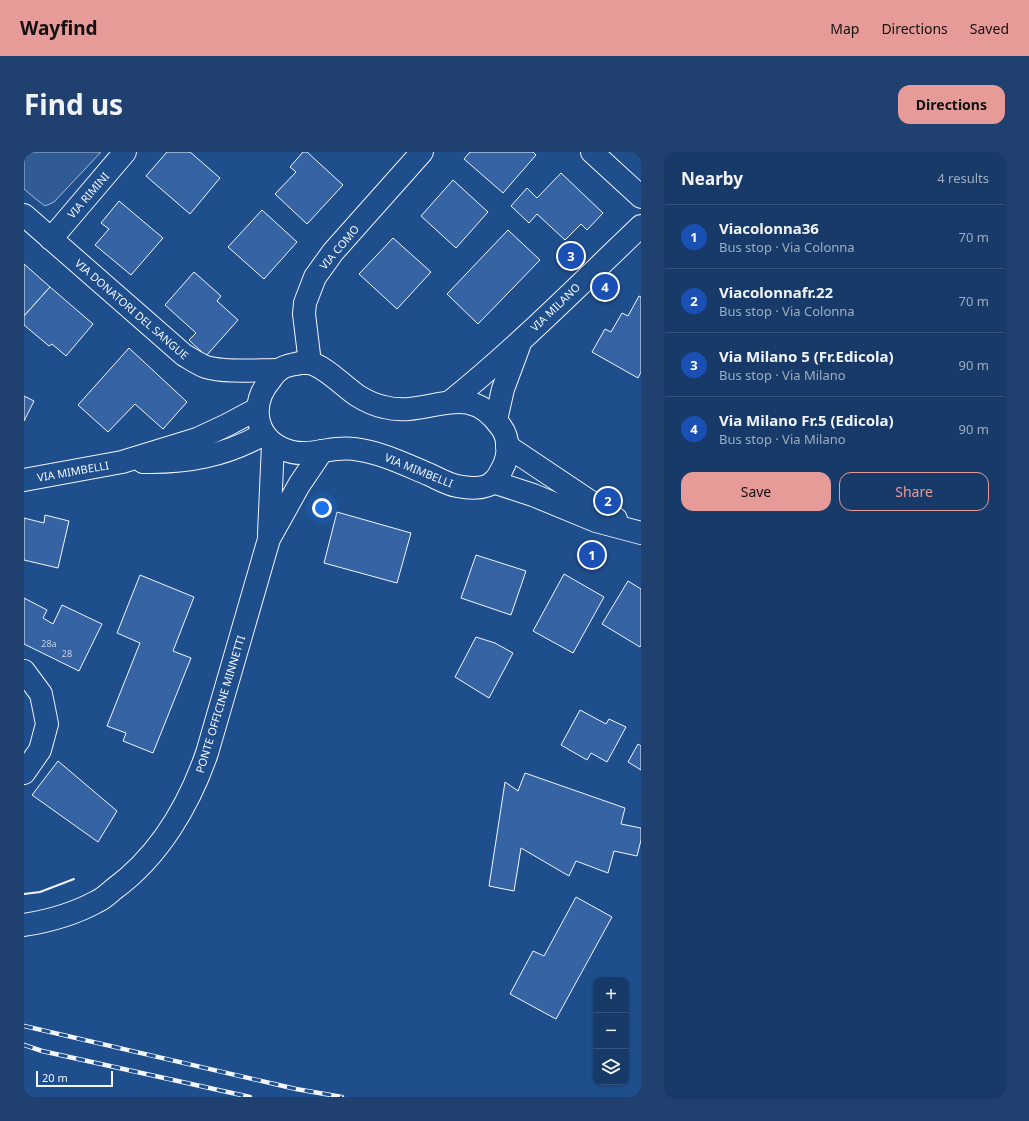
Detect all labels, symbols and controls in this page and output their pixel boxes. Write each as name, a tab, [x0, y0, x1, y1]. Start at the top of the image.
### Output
text: Wayfind	[20, 15, 98, 41]
text: Map	[830, 19, 859, 38]
text: Directions	[881, 19, 948, 38]
text: Saved	[970, 19, 1009, 38]
text: Find us	[24, 85, 123, 123]
button: Directions	[898, 85, 1005, 124]
text: Nearby	[681, 167, 743, 190]
street label: VIA RIMINI	[64, 169, 112, 221]
text: 4 results	[937, 169, 989, 187]
text: Viacolonna36	[719, 218, 819, 238]
street label: VIA COMO	[316, 221, 362, 273]
text: 1	[690, 228, 698, 246]
text: 70 m	[959, 228, 989, 246]
text: Bus stop · Via Colonna	[719, 238, 855, 256]
pin: 3	[558, 241, 584, 271]
street label: VIA DONATORI DEL SANGUE	[72, 256, 192, 362]
pin: 4	[592, 272, 618, 302]
street label: VIA MILANO	[527, 279, 583, 335]
text: Viacolonnafr.22	[719, 282, 833, 302]
text: 2	[690, 292, 698, 310]
text: 70 m	[959, 292, 989, 310]
text: Bus stop · Via Colonna	[719, 302, 855, 320]
text: Via Milano 5 (Fr.Edicola)	[719, 346, 894, 366]
text: 3	[690, 356, 698, 374]
text: 90 m	[959, 356, 989, 374]
text: Bus stop · Via Milano	[719, 366, 846, 384]
text: Via Milano Fr.5 (Edicola)	[719, 410, 894, 430]
text: 4	[690, 420, 698, 438]
text: 90 m	[959, 420, 989, 438]
text: Bus stop · Via Milano	[719, 430, 846, 448]
street label: VIA MIMBELLI	[383, 449, 456, 491]
street label: VIA MIMBELLI	[36, 457, 110, 485]
button: Save	[681, 472, 831, 511]
button: Share	[839, 472, 989, 511]
pin: 2	[595, 486, 621, 516]
your location	[312, 498, 332, 518]
pin: 1	[579, 540, 605, 570]
street label: PONTE OFFICINE MINNETTI	[192, 633, 248, 775]
house number: 28a	[41, 637, 57, 650]
house number: 28	[62, 647, 72, 660]
map controls	[593, 977, 629, 1085]
button: +	[593, 977, 629, 1013]
button: −	[593, 1013, 629, 1049]
button: layers	[593, 1049, 629, 1085]
scale bar	[36, 1069, 113, 1088]
text: 20 m	[42, 1070, 68, 1085]

